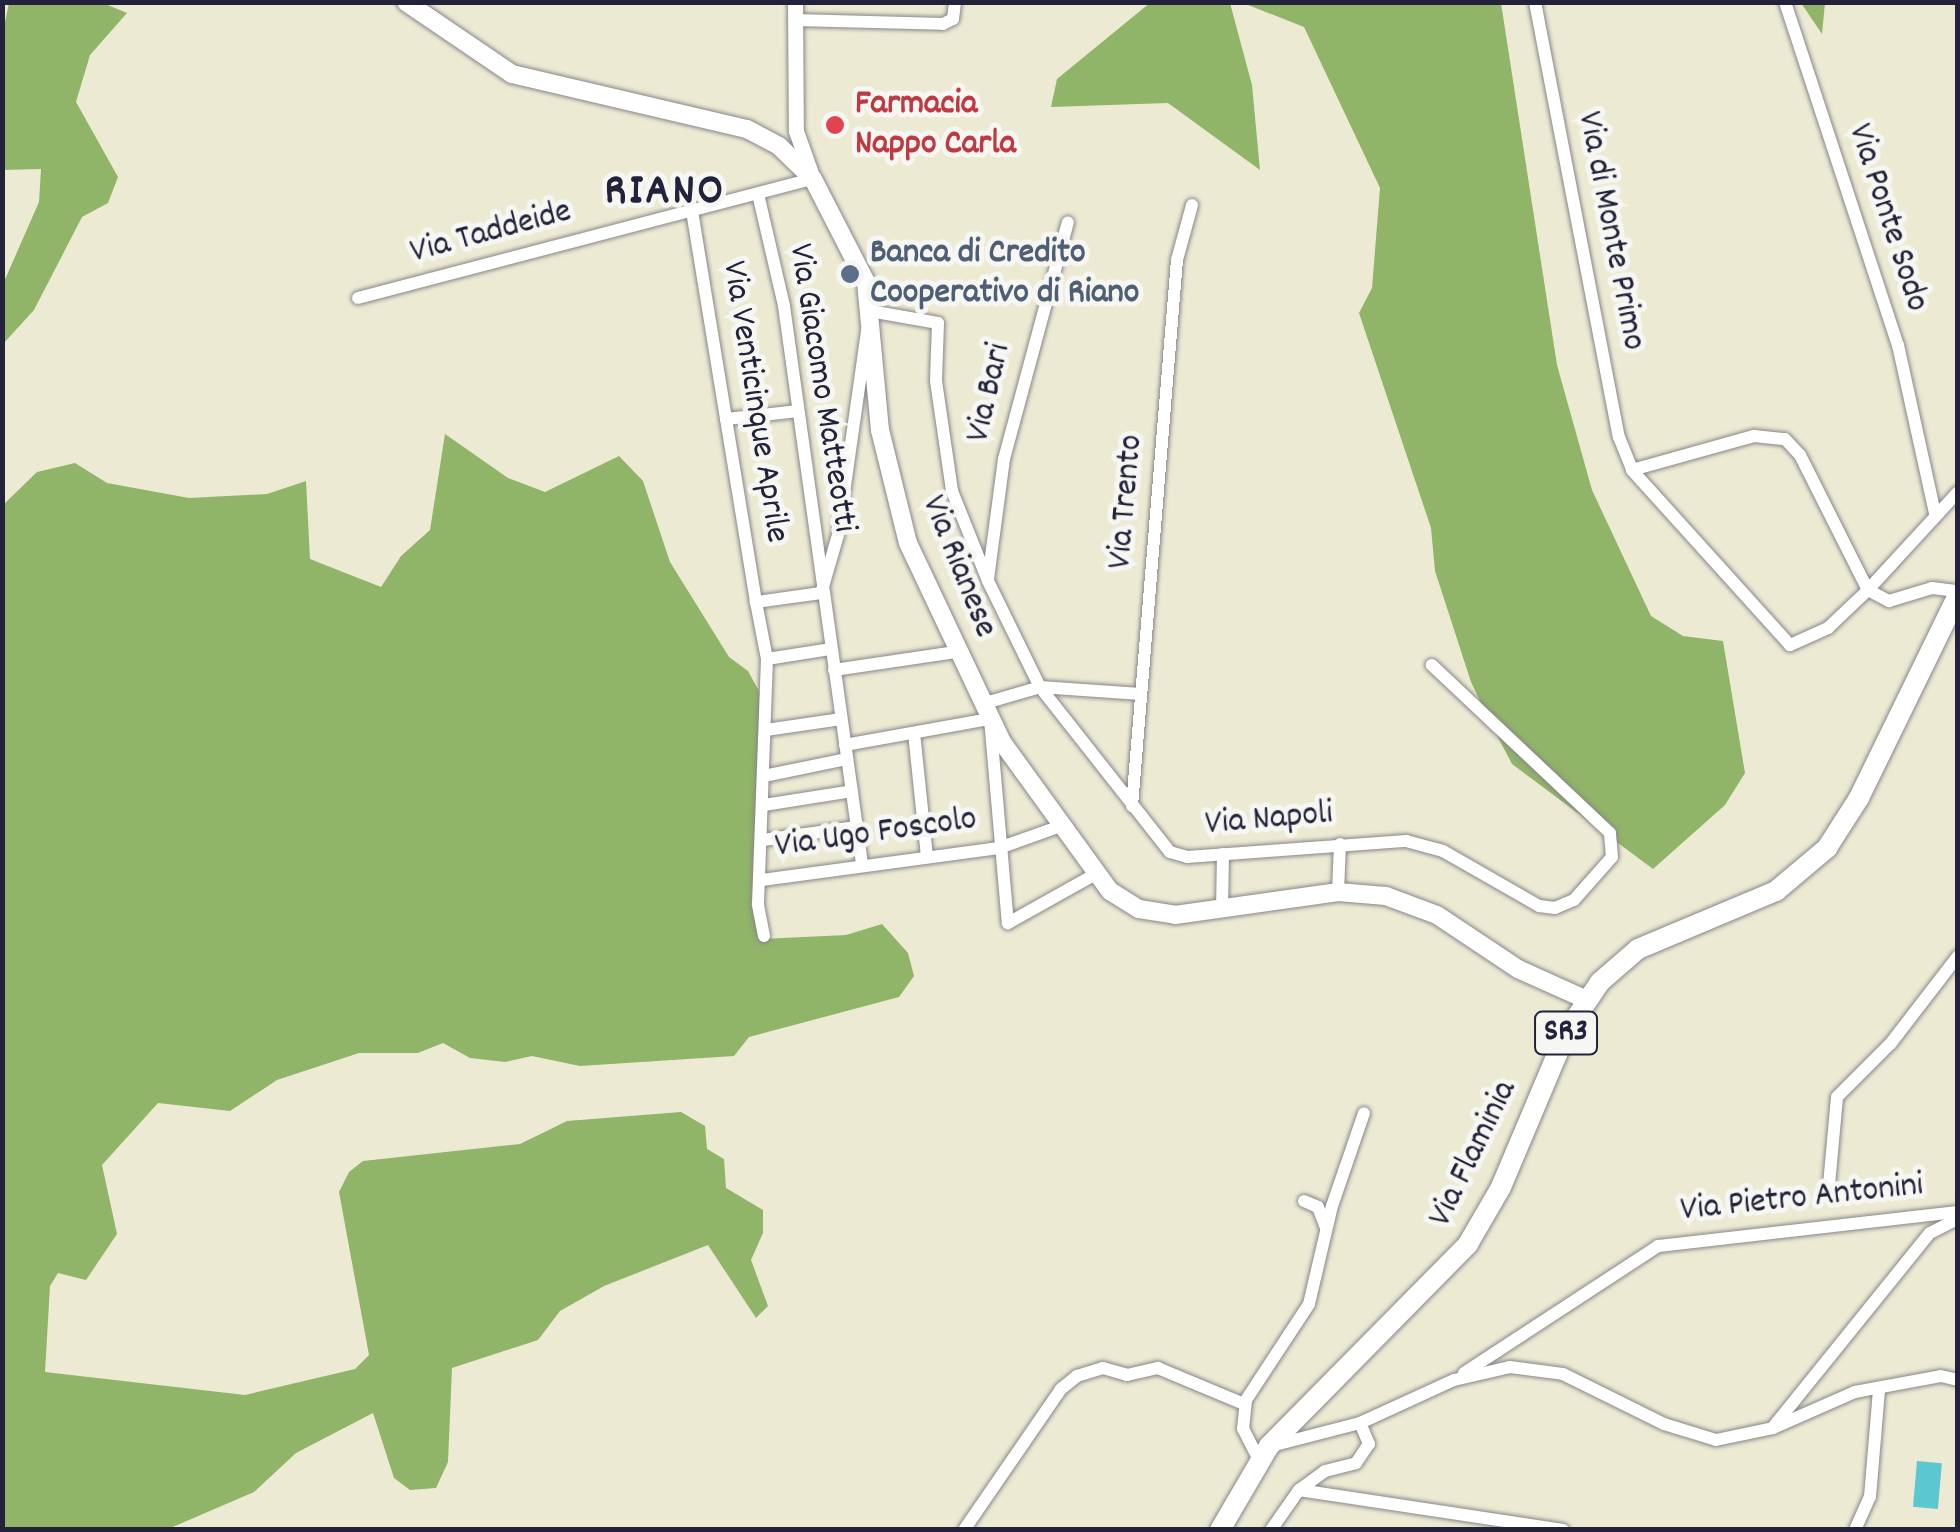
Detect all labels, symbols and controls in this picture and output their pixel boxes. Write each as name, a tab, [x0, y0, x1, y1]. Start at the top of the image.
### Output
place label: Farmacia Nappo Carla	[855, 84, 1016, 166]
street label: Via di Monte Primo	[1566, 108, 1654, 354]
marker: Farmacia Nappo Carla	[824, 114, 846, 136]
street label: Via Ponte Sodo	[1837, 119, 1937, 317]
district label: RIANO	[605, 167, 725, 221]
street label: Via Taddeide	[406, 191, 576, 275]
place label: Banca di Credito Cooperativo di Riano	[870, 233, 1139, 315]
street label: Via Giacomo Matteotti	[777, 241, 865, 535]
street label: Via Venticinque Aprile	[711, 258, 797, 546]
marker: Banca di Credito Cooperativo di Riano	[839, 263, 861, 285]
street label: Via Bari	[958, 340, 1022, 446]
street label: Via Trento	[1100, 433, 1154, 571]
street label: Via Rianese	[911, 490, 1005, 644]
street label: Via Napoli	[1204, 794, 1334, 846]
street label: Via Ugo Foscolo	[773, 799, 979, 869]
road number: SR3	[1534, 1006, 1598, 1060]
street label: Via Flaminia	[1421, 1074, 1527, 1234]
street label: Via Pietro Antonini	[1679, 1165, 1925, 1233]

